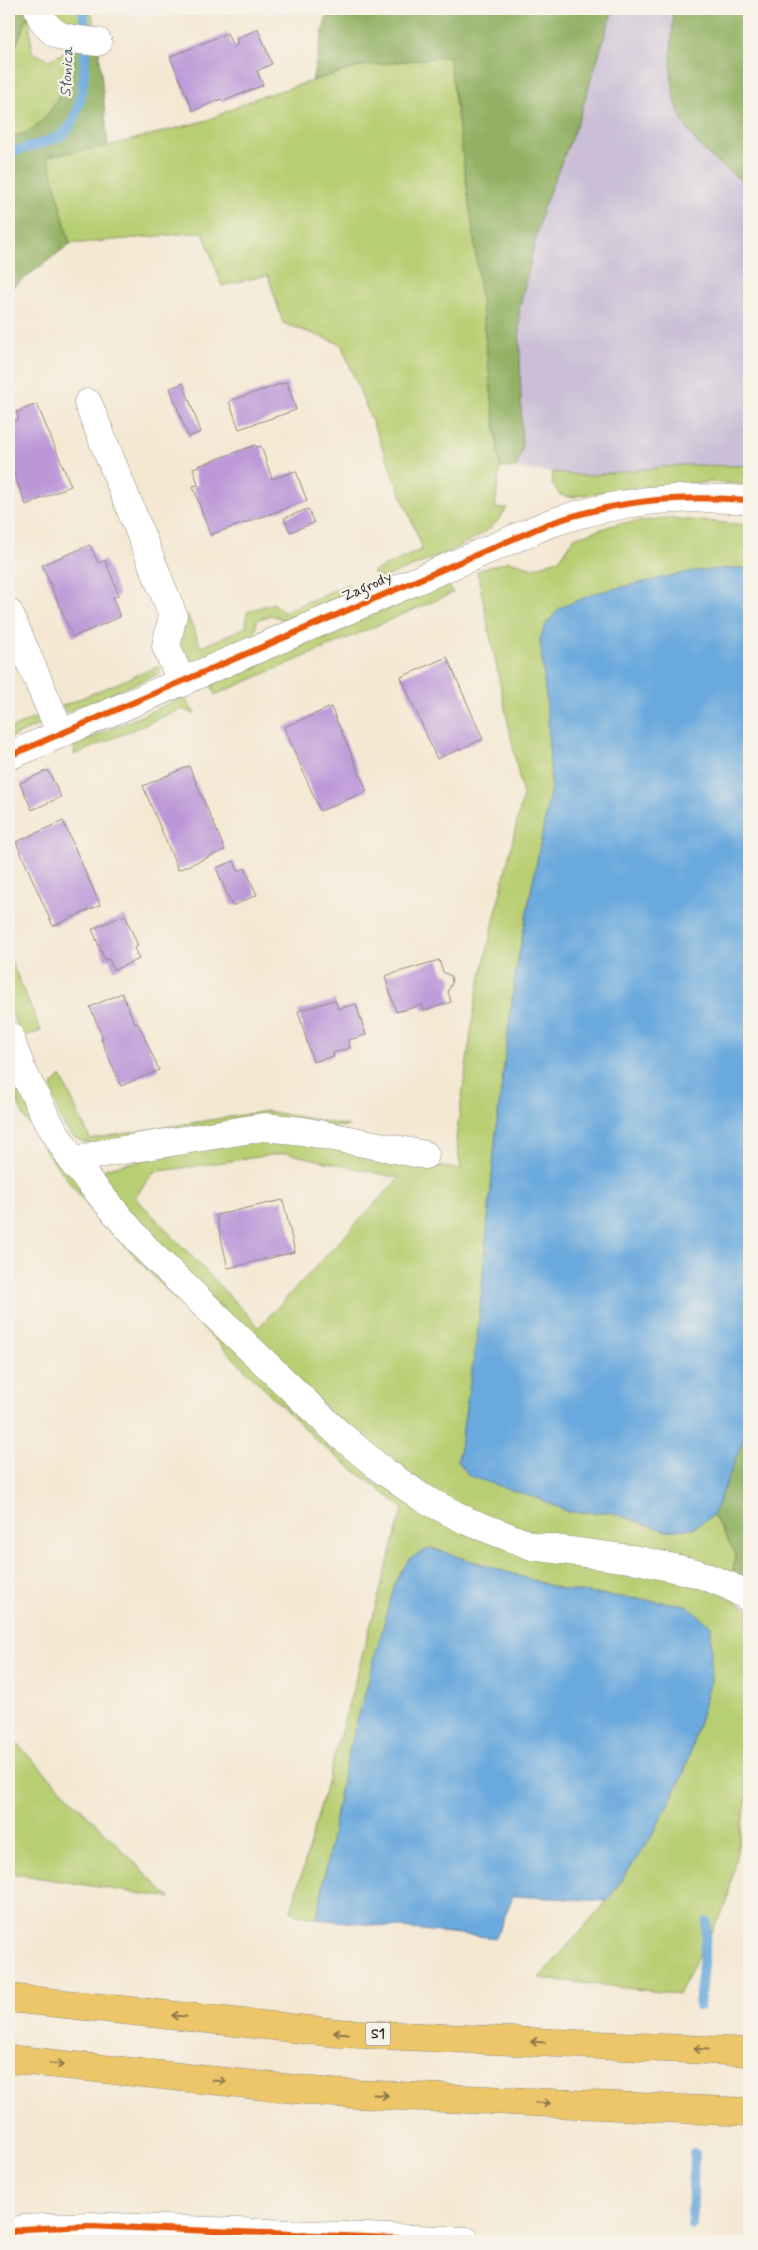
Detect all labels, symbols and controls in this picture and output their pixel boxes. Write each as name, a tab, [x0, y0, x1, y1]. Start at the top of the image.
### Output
water label: Słonica	[55, 45, 79, 97]
street label: Zagrody	[339, 567, 396, 608]
one-way arrow	[172, 2011, 188, 2021]
road number: S1	[366, 2022, 390, 2046]
one-way arrow	[333, 2028, 349, 2037]
one-way arrow	[530, 2037, 546, 2047]
one-way arrow	[693, 2045, 709, 2054]
one-way arrow	[49, 2059, 65, 2069]
one-way arrow	[211, 2076, 227, 2086]
one-way arrow	[372, 2091, 388, 2100]
one-way arrow	[535, 2098, 551, 2107]

